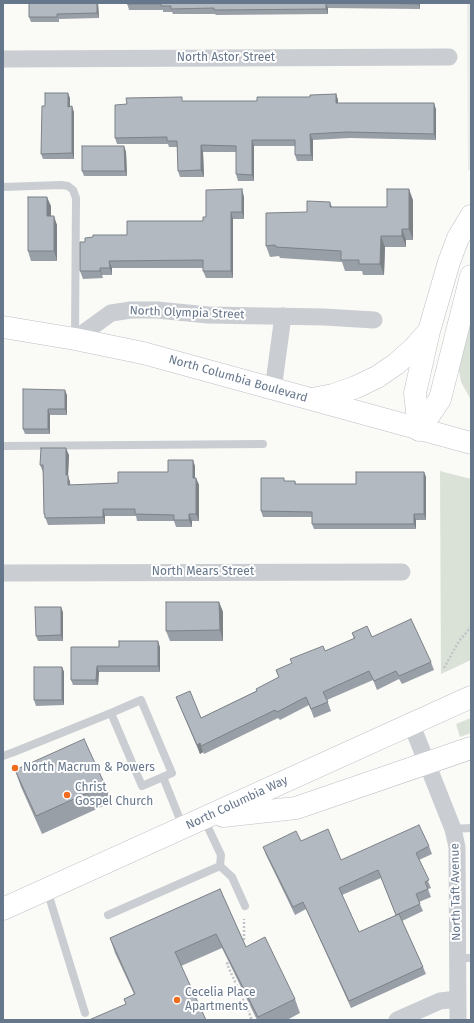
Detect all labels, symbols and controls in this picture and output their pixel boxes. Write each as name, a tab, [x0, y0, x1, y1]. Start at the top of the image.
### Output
street label: North Astor Street	[177, 51, 275, 65]
street label: North Olympia Street	[129, 304, 245, 322]
street label: North Columbia Boulevard	[167, 352, 309, 406]
street label: North Mears Street	[152, 565, 254, 579]
place label: North Macrum & Powers	[23, 761, 155, 775]
marker: North Macrum & Powers	[10, 763, 20, 773]
street label: North Columbia Way	[184, 773, 290, 833]
place label: Christ Gospel Church	[75, 781, 153, 809]
marker: Christ Gospel Church	[62, 790, 72, 800]
street label: North Taft Avenue	[448, 843, 464, 941]
place label: Cecelia Place Apartments	[185, 986, 256, 1014]
marker: Cecelia Place Apartments	[172, 995, 182, 1005]

